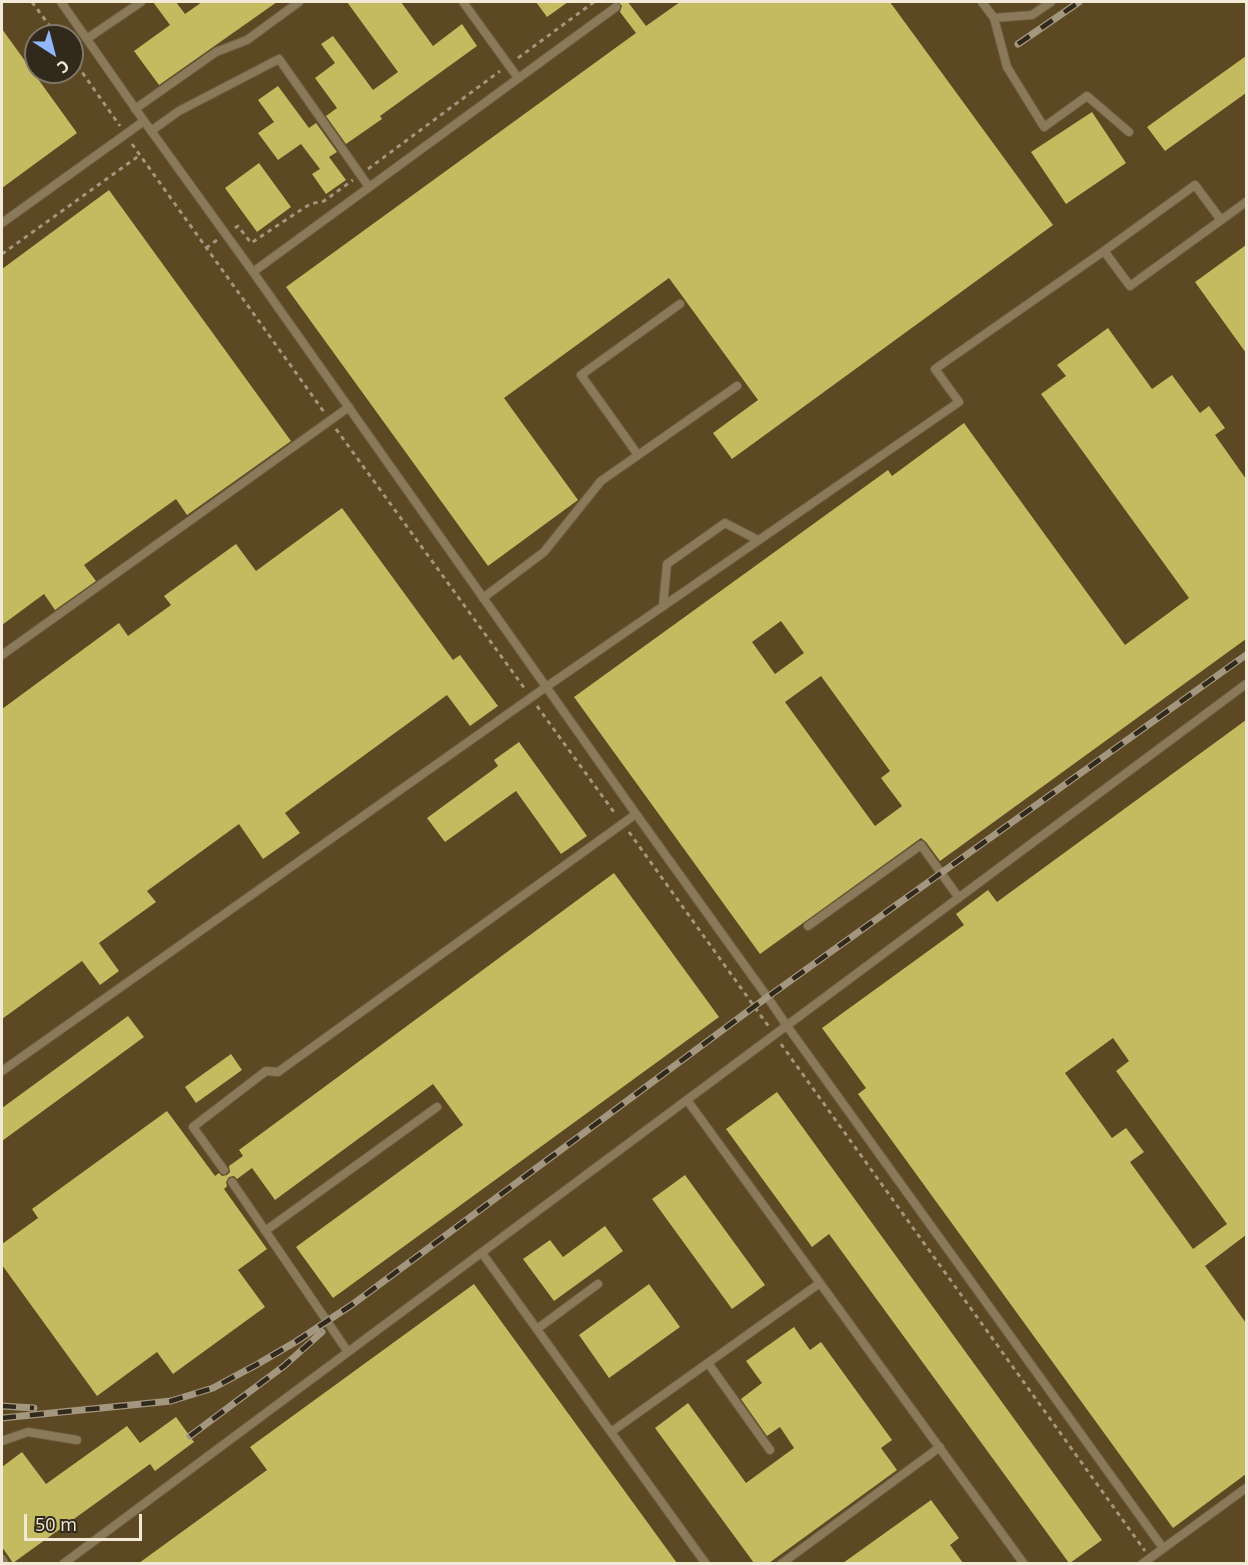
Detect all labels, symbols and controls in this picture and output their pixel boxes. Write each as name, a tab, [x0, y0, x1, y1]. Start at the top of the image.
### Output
north arrow	[24, 24, 84, 84]
text: С	[53, 55, 74, 79]
scale bar	[27, 1502, 146, 1540]
text: 50 m	[35, 1512, 77, 1536]

